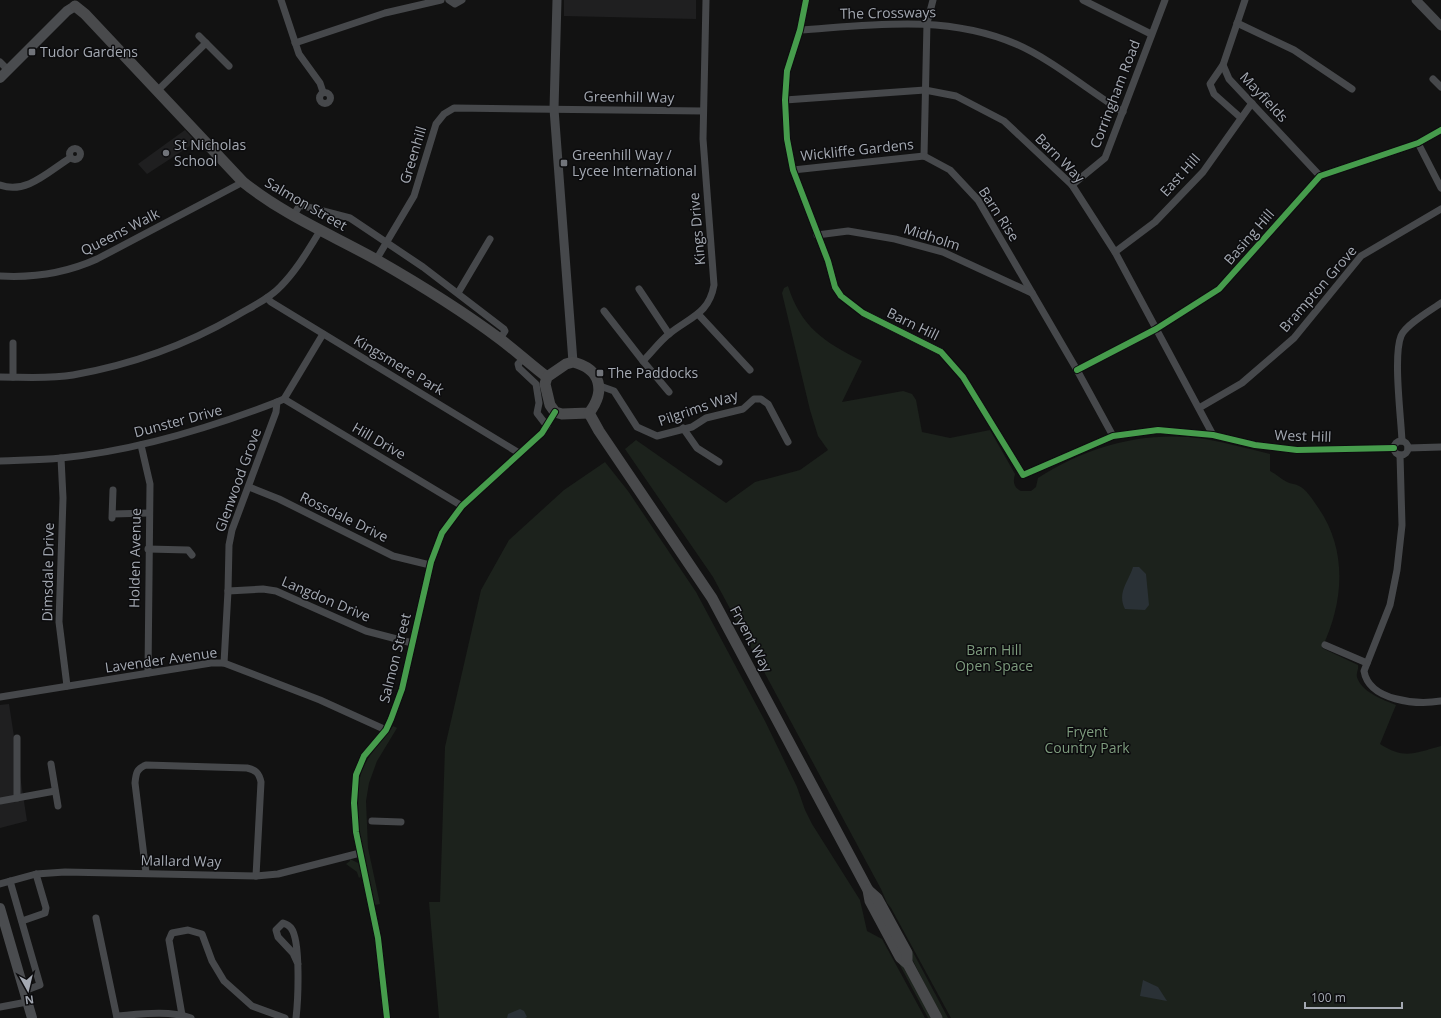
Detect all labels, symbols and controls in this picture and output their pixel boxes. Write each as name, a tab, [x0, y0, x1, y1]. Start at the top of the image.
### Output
street label: The Crossways	[840, 2, 937, 23]
street label: Corringham Road	[1085, 37, 1144, 151]
place label: Tudor Gardens	[40, 42, 138, 61]
marker: Tudor Gardens	[27, 47, 37, 57]
street label: Mayfields	[1236, 67, 1293, 126]
street label: Greenhill Way	[583, 86, 676, 107]
street label: Greenhill	[395, 124, 430, 186]
street label: Barn Way	[1032, 129, 1090, 187]
street label: Wickliffe Gardens	[799, 134, 915, 165]
place label: St Nicholas School	[174, 135, 246, 170]
place label: Greenhill Way / Lycee International	[572, 145, 697, 180]
marker: St Nicholas School	[161, 148, 171, 158]
street label: East Hill	[1155, 149, 1204, 200]
marker: Greenhill Way / Lycee International	[559, 158, 569, 168]
street label: Salmon Street	[262, 172, 351, 235]
street label: Barn Rise	[975, 183, 1024, 245]
street label: Kings Drive	[684, 192, 709, 266]
street label: Queens Walk	[77, 203, 163, 259]
street label: Basing Hill	[1219, 205, 1278, 268]
street label: Midholm	[902, 218, 963, 255]
street label: Brampton Grove	[1275, 241, 1361, 336]
street label: Barn Hill	[884, 303, 942, 344]
street label: Kingsmere Park	[351, 330, 449, 399]
place label: The Paddocks	[608, 363, 699, 382]
marker: The Paddocks	[595, 368, 605, 378]
street label: Pilgrims Way	[655, 385, 741, 430]
street label: Dunster Drive	[132, 400, 224, 441]
street label: Hill Drive	[349, 418, 410, 464]
street label: Glenwood Grove	[210, 425, 265, 534]
street label: West Hill	[1274, 425, 1332, 446]
street label: Rossdale Drive	[297, 487, 392, 546]
street label: Holden Avenue	[124, 508, 145, 608]
street label: Dimsdale Drive	[37, 522, 58, 622]
street label: Langdon Drive	[279, 571, 374, 626]
street label: Fryent Way	[726, 602, 777, 676]
street label: Salmon Street	[374, 611, 415, 705]
park label: Barn Hill Open Space	[955, 640, 1033, 675]
street label: Lavender Avenue	[104, 642, 218, 677]
park label: Fryent Country Park	[1044, 722, 1130, 757]
street label: Mallard Way	[140, 850, 223, 871]
north arrow	[8, 970, 48, 1010]
scale bar	[1305, 984, 1402, 1010]
text: 100 m	[1311, 989, 1346, 1006]
text: N	[24, 992, 35, 1008]

